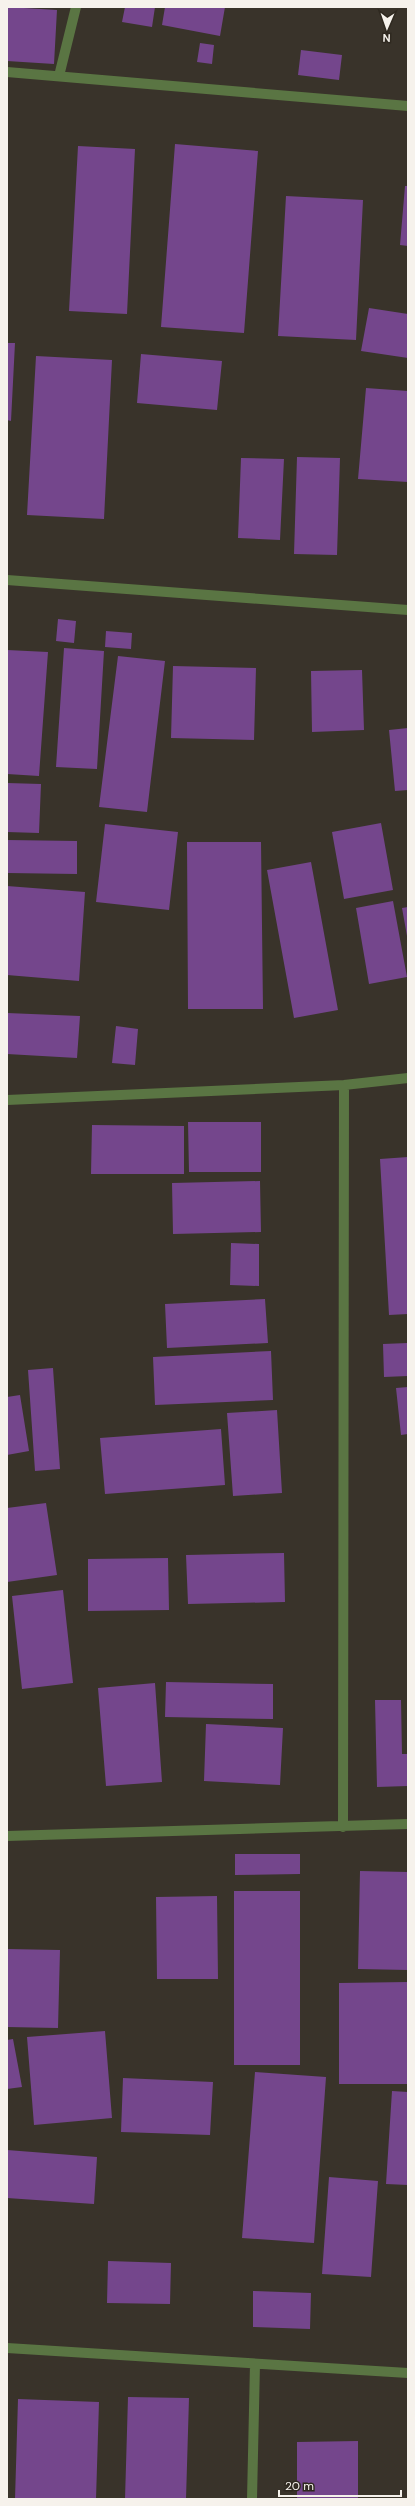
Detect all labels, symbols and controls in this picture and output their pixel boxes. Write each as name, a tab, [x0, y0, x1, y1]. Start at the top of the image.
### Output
north arrow	[367, 8, 407, 48]
text: N	[382, 31, 391, 45]
scale bar	[279, 2472, 401, 2498]
text: 20 m	[285, 2478, 314, 2494]

